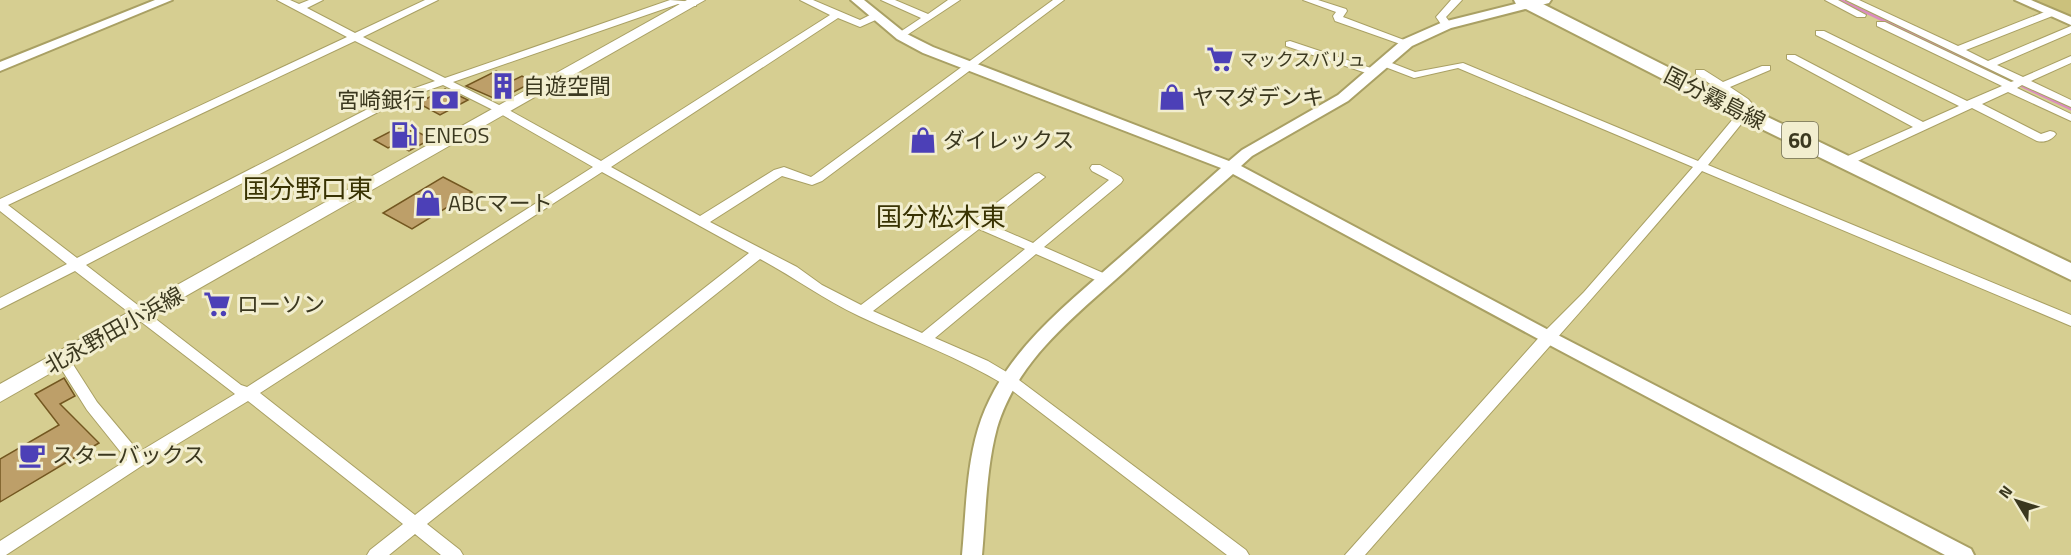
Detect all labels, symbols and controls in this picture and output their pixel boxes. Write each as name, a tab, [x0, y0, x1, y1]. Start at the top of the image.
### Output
supermarket icon: マックスバリュ	[1205, 44, 1235, 74]
place label: マックスバリュ	[1240, 46, 1365, 73]
street label: 国分霧島線	[1658, 58, 1772, 138]
place label: 自遊空間	[523, 69, 611, 103]
building icon: 自遊空間	[488, 71, 518, 101]
place label: ヤマダデンキ	[1192, 80, 1324, 114]
shop icon: ヤマダデンキ	[1157, 82, 1187, 112]
place label: 宮崎銀行	[337, 83, 425, 117]
bank icon: 宮崎銀行	[430, 85, 460, 115]
place label: ENEOS	[424, 118, 489, 152]
fuel station icon: ENEOS	[389, 120, 419, 150]
road number: 60	[1782, 122, 1818, 158]
place label: ダイレックス	[943, 123, 1074, 157]
shop icon: ダイレックス	[908, 125, 938, 155]
district label: 国分野口東	[243, 169, 373, 208]
place label: ABCマート	[448, 186, 553, 220]
shop icon: ABCマート	[413, 188, 443, 218]
district label: 国分松木東	[876, 197, 1006, 236]
street label: 北永野田小浜線	[38, 278, 190, 382]
place label: ローソン	[237, 287, 325, 321]
supermarket icon: ローソン	[202, 289, 232, 319]
place label: スターバックス	[52, 438, 205, 472]
cafe icon: スターバックス	[17, 440, 47, 470]
north arrow	[1987, 471, 2047, 531]
text: N	[1992, 480, 2018, 504]

